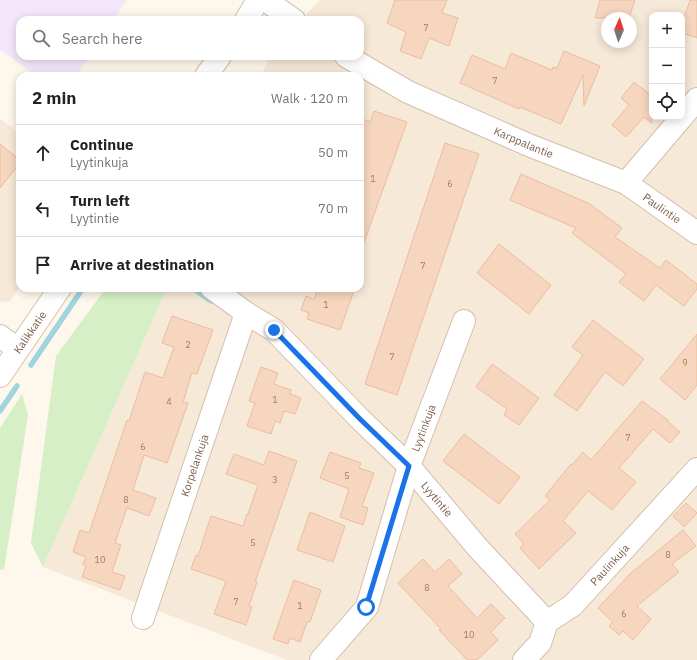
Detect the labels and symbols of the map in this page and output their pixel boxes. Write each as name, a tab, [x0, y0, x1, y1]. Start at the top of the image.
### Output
north arrow	[601, 12, 637, 48]
house number: 7	[423, 22, 429, 33]
house number: 7	[492, 75, 498, 86]
street label: Karppalantie	[492, 124, 556, 161]
house number: 1	[370, 173, 376, 184]
house number: 6	[447, 178, 453, 189]
street label: Paulintie	[640, 190, 684, 227]
house number: 7	[420, 260, 426, 271]
house number: 1	[323, 299, 329, 310]
street label: Kalikkatie	[10, 308, 49, 356]
route end	[265, 321, 283, 339]
house number: 2	[185, 339, 191, 350]
house number: 7	[389, 351, 395, 362]
house number: 9	[682, 357, 688, 368]
house number: 1	[272, 394, 278, 405]
house number: 4	[166, 396, 172, 407]
street label: Lyytinkuja	[408, 402, 439, 454]
street label: Korpelankuja	[177, 432, 212, 499]
house number: 7	[625, 432, 631, 443]
house number: 6	[140, 441, 146, 452]
house number: 5	[344, 470, 350, 481]
house number: 3	[272, 474, 278, 485]
street label: Lyytintie	[418, 479, 456, 520]
house number: 8	[123, 494, 129, 505]
house number: 5	[250, 537, 256, 548]
street label: Paulinkuja	[587, 541, 632, 588]
house number: 8	[665, 549, 671, 560]
house number: 10	[95, 554, 105, 565]
house number: 8	[424, 582, 430, 593]
house number: 7	[233, 596, 239, 607]
route start	[357, 598, 375, 616]
house number: 1	[297, 600, 303, 611]
house number: 6	[621, 608, 627, 619]
house number: 10	[464, 629, 474, 640]

